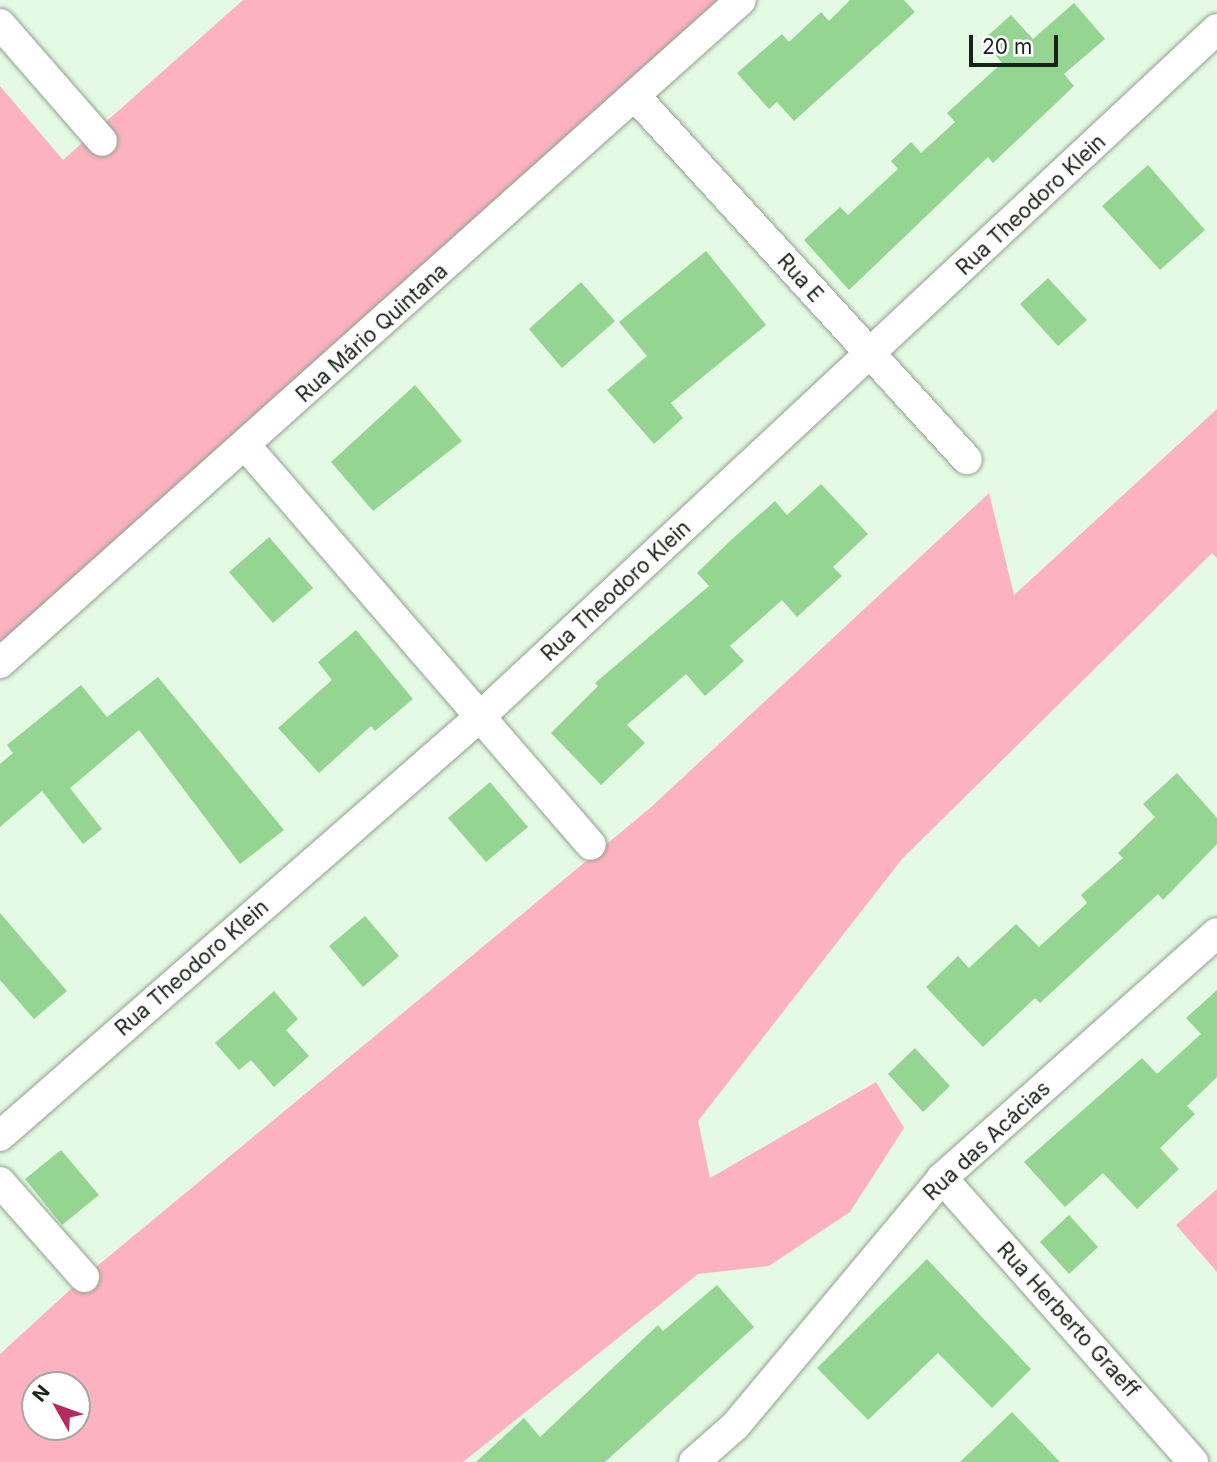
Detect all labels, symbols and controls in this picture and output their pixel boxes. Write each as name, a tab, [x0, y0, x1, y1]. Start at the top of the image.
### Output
scale bar	[972, 21, 1061, 65]
text: 20 m	[982, 34, 1032, 59]
street label: Rua Theodoro Klein	[951, 129, 1111, 281]
street label: Rua E	[772, 249, 828, 307]
street label: Rua Mário Quintana	[291, 258, 453, 408]
street label: Rua Theodoro Klein	[536, 515, 696, 667]
street label: Rua Theodoro Klein	[110, 895, 274, 1041]
street label: Rua das Acácias	[919, 1076, 1055, 1206]
street label: Rua Herberto Graeff	[992, 1237, 1144, 1403]
north arrow	[21, 1371, 91, 1441]
text: N	[28, 1381, 55, 1406]

